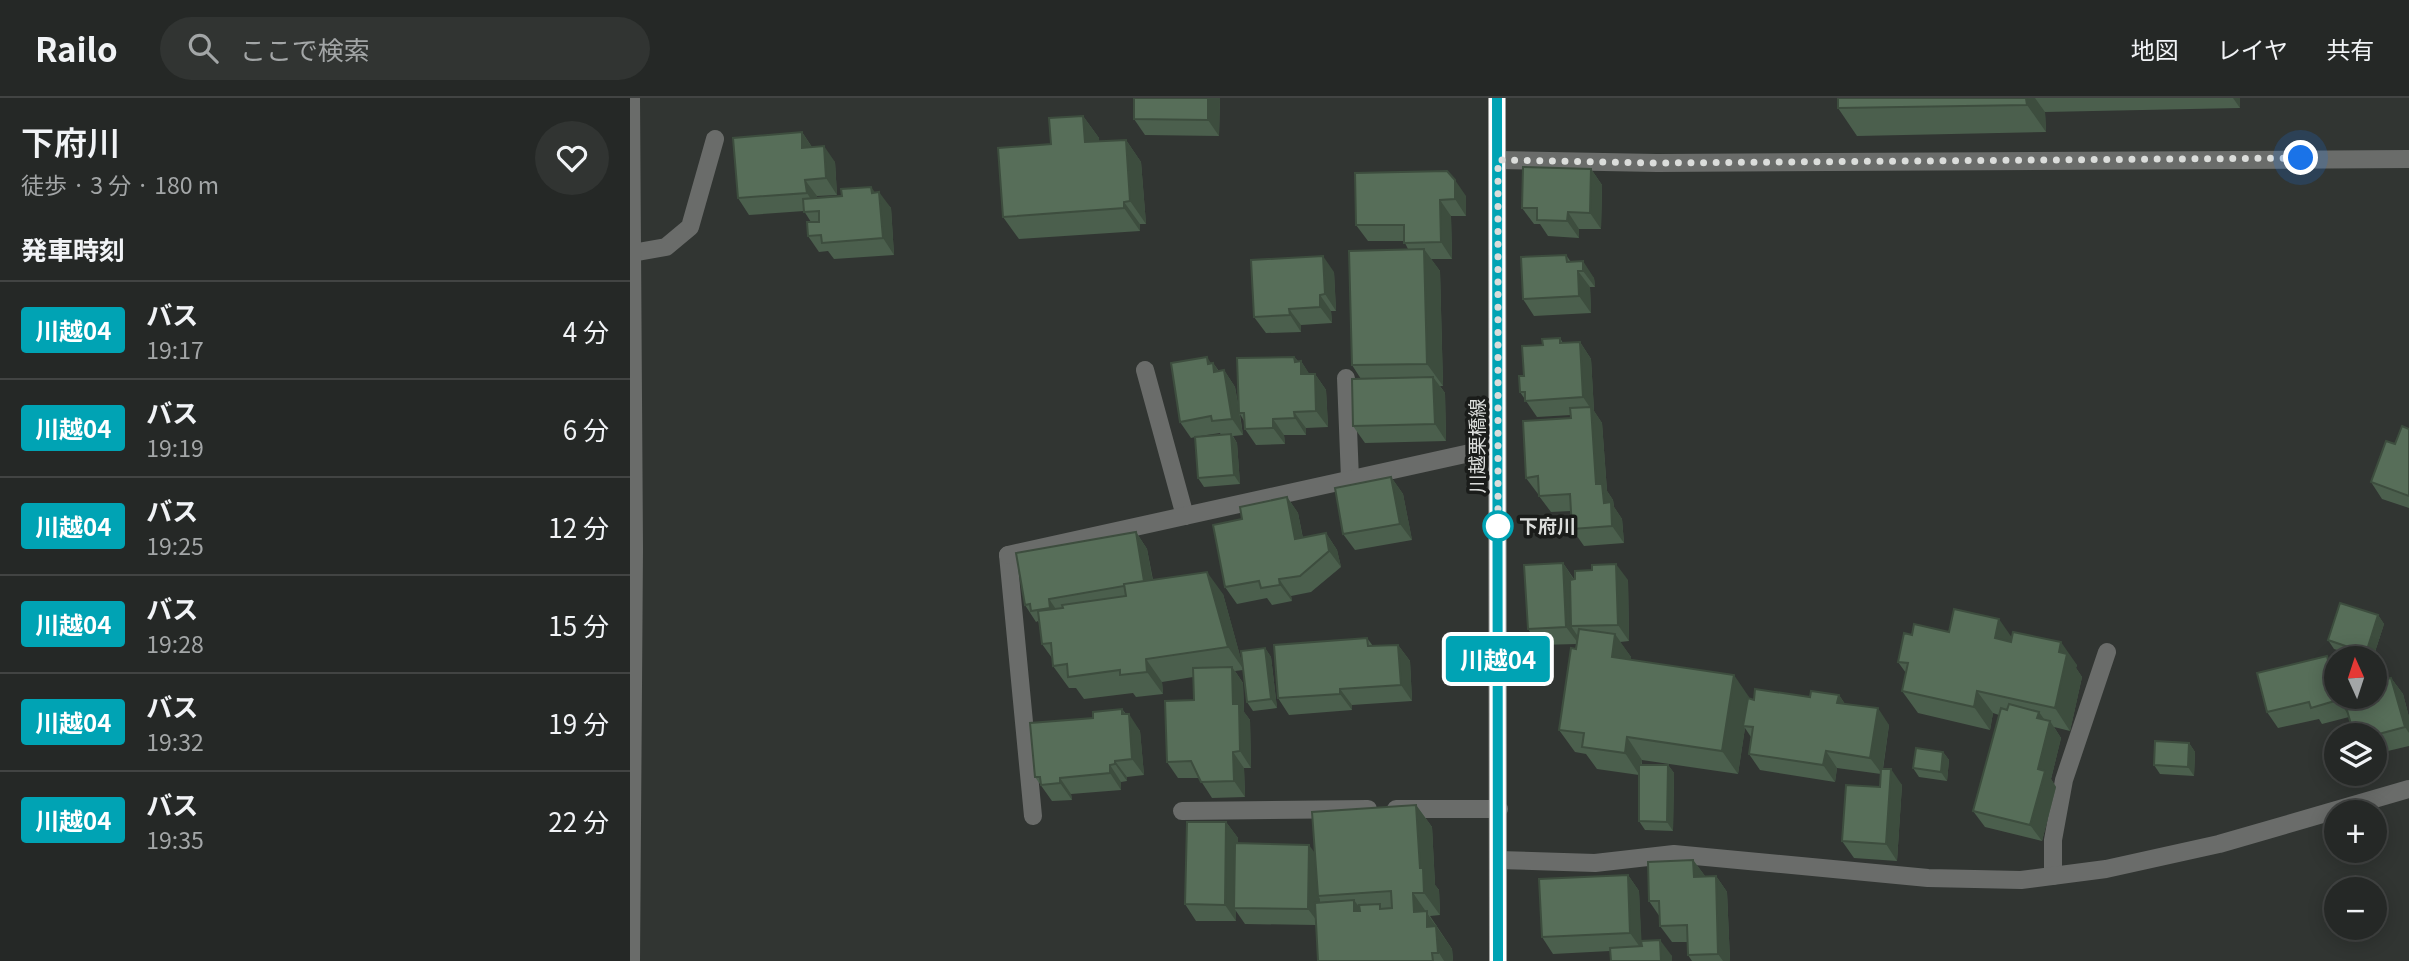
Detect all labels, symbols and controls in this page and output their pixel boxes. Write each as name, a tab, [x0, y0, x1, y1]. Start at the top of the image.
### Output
search box	[160, 17, 650, 80]
text: Railo	[35, 24, 118, 72]
icon: search	[184, 29, 222, 67]
text: ここで検索	[240, 30, 370, 67]
text: 地図	[2131, 31, 2179, 66]
text: レイヤ	[2217, 31, 2288, 66]
text: 共有	[2326, 31, 2374, 66]
text: 下府川	[21, 117, 120, 165]
button: heart	[535, 121, 609, 195]
your location	[2283, 140, 2318, 175]
text: 徒歩 · 3 分 · 180 m	[21, 167, 219, 201]
text: 発車時刻	[21, 230, 125, 267]
text: バス	[146, 295, 198, 332]
text: 川越04	[35, 312, 111, 347]
text: 4 分	[563, 312, 609, 349]
text: 19:17	[146, 332, 204, 366]
text: バス	[146, 393, 198, 430]
street label: 川越栗橋線	[1462, 398, 1489, 494]
text: 川越04	[35, 410, 111, 445]
text: 6 分	[563, 410, 609, 447]
text: 19:19	[146, 430, 204, 464]
text: バス	[146, 491, 198, 528]
text: 川越04	[35, 508, 111, 543]
text: 12 分	[548, 508, 609, 545]
marker: 下府川	[1483, 511, 1513, 541]
place label: 下府川	[1519, 511, 1576, 538]
text: 19:25	[146, 528, 204, 562]
text: バス	[146, 589, 198, 626]
text: 川越04	[35, 606, 111, 641]
text: 15 分	[548, 606, 609, 643]
text: 19:28	[146, 626, 204, 660]
line badge: 川越04	[1449, 636, 1547, 682]
text: 川越04	[1460, 641, 1536, 676]
north arrow	[2324, 646, 2387, 709]
map controls	[2324, 646, 2387, 940]
text: バス	[146, 687, 198, 724]
text: 川越04	[35, 704, 111, 739]
text: 19 分	[548, 704, 609, 741]
button: layers	[2324, 723, 2387, 786]
text: 19:32	[146, 724, 204, 758]
text: バス	[146, 785, 198, 822]
button: +	[2324, 800, 2387, 863]
text: 川越04	[35, 802, 111, 837]
text: 22 分	[548, 802, 609, 839]
text: 19:35	[146, 822, 204, 856]
button: −	[2324, 877, 2387, 940]

